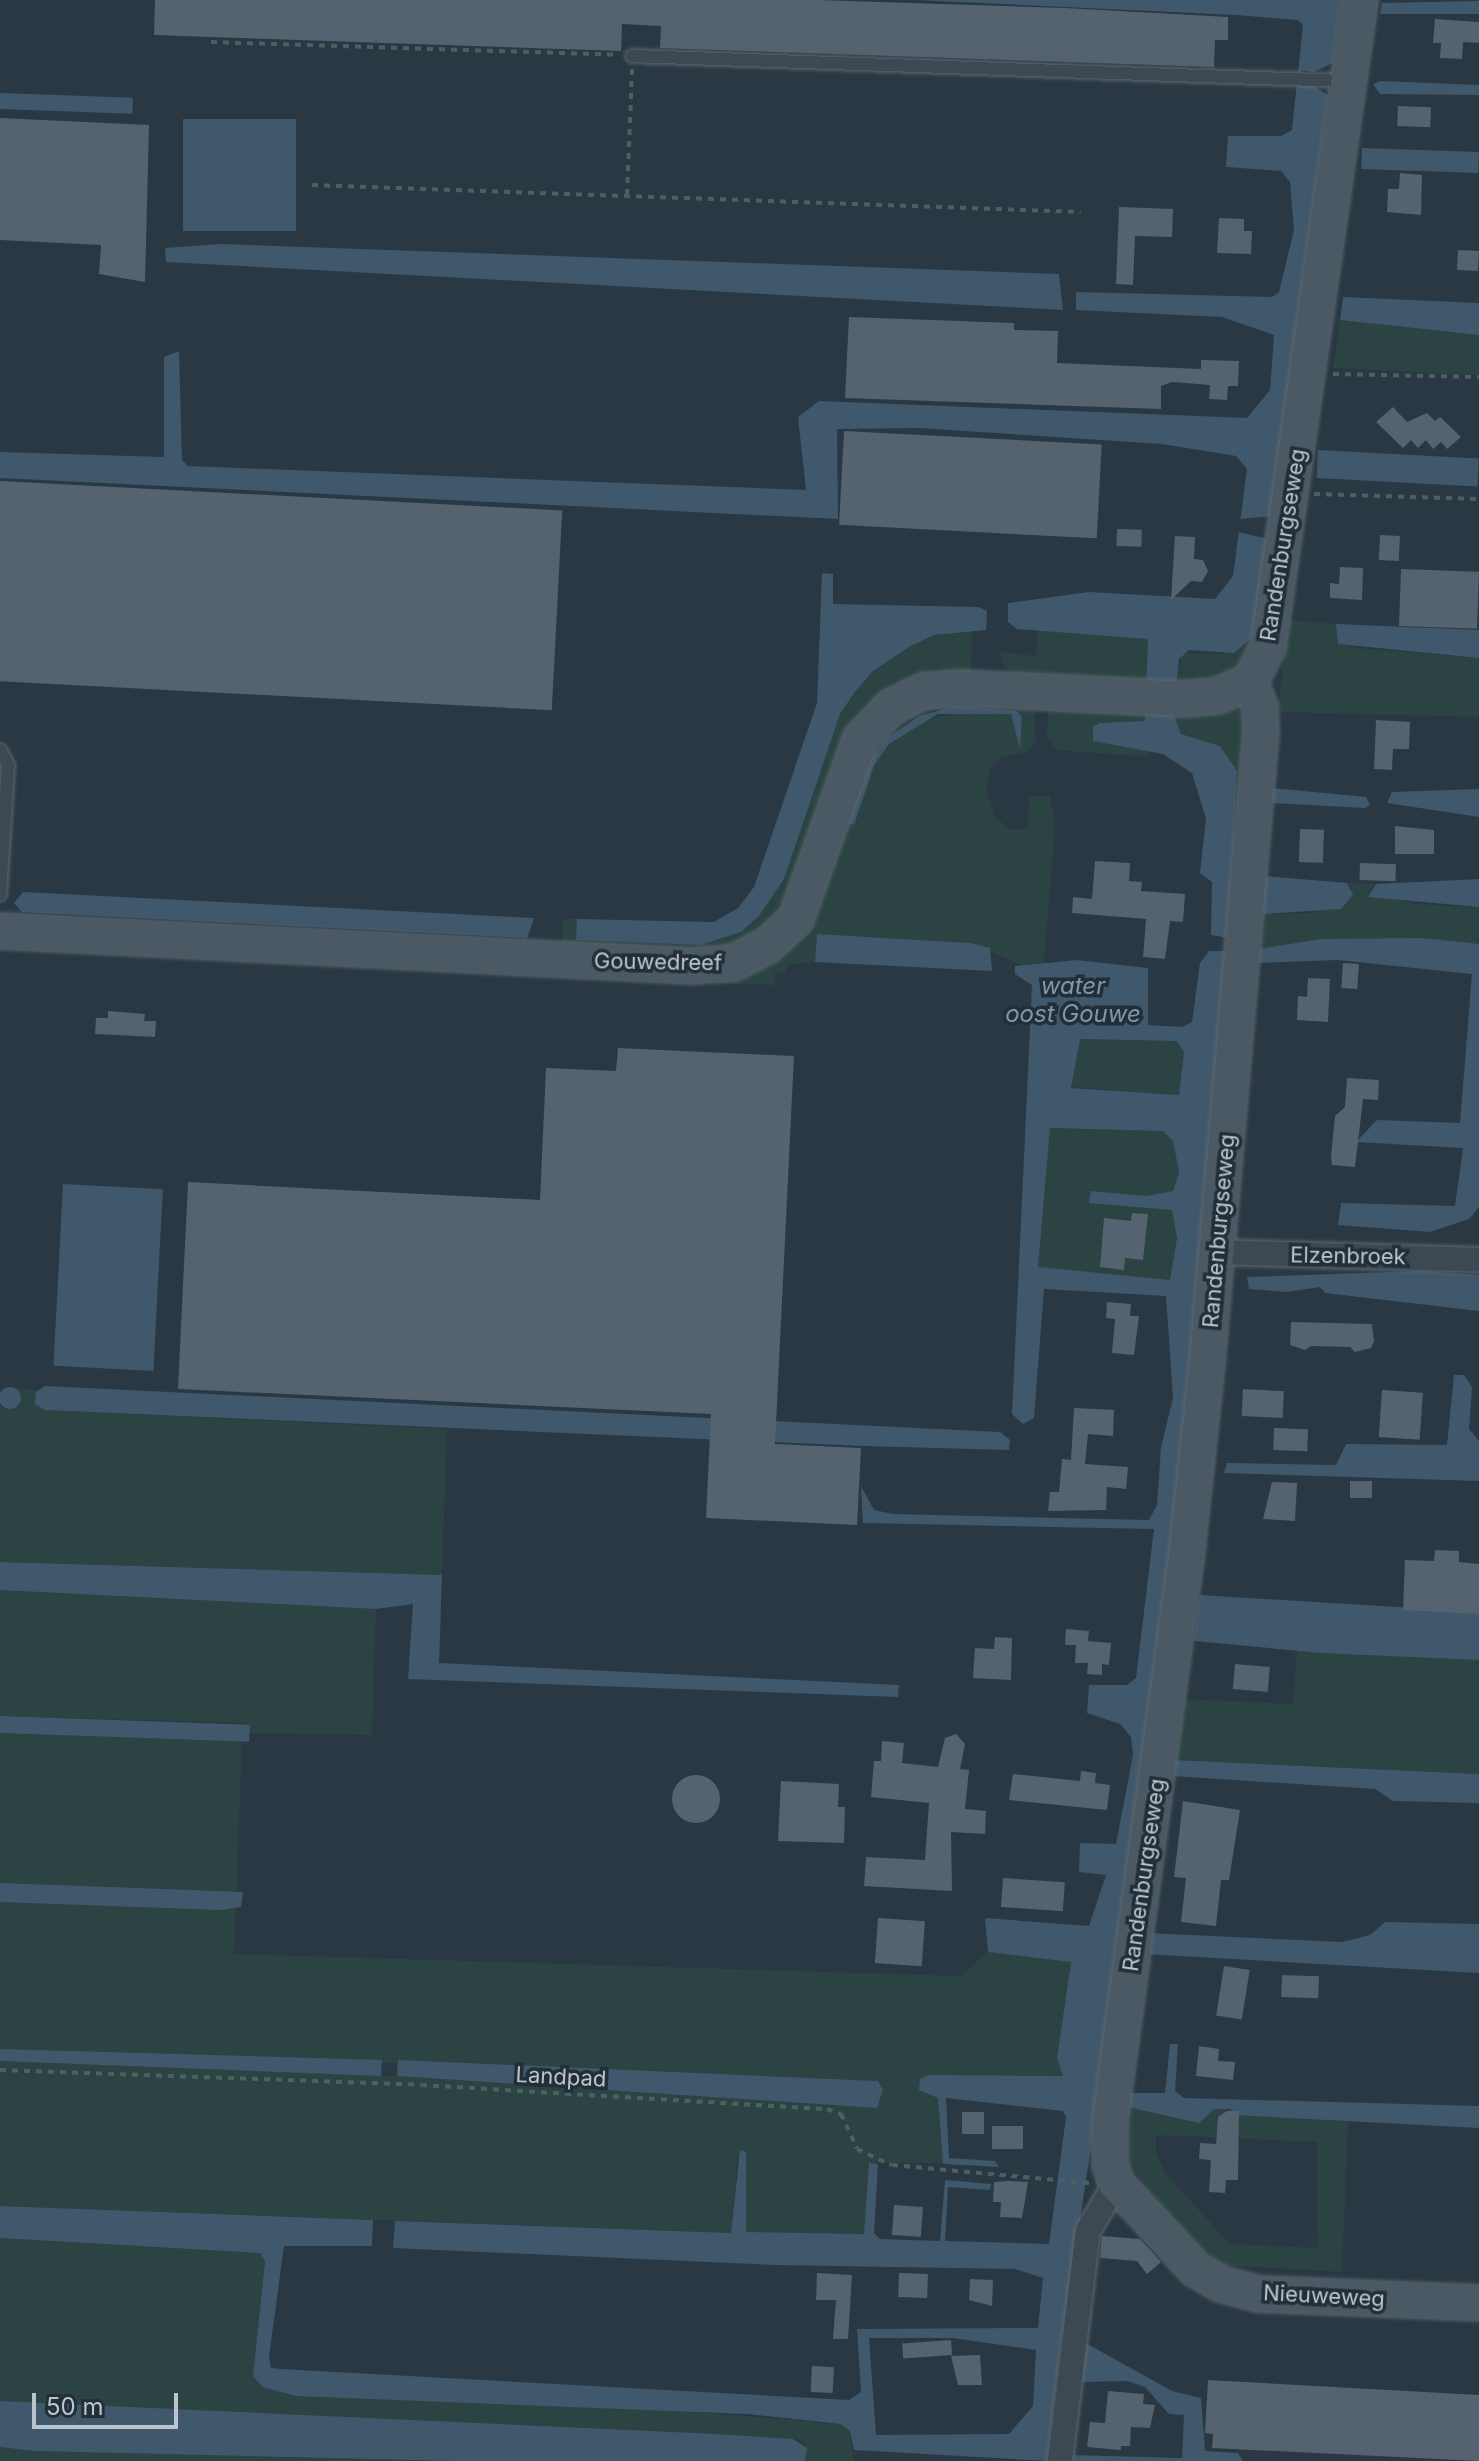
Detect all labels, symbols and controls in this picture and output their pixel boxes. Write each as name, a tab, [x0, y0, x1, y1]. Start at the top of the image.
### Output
street label: Randenburgseweg	[1255, 447, 1311, 643]
street label: Gouwedreef	[594, 948, 722, 976]
water label: water oost Gouwe	[1005, 972, 1141, 1028]
street label: Randenburgseweg	[1197, 1133, 1241, 1329]
street label: Elzenbroek	[1290, 1242, 1406, 1270]
street label: Randenburgseweg	[1117, 1777, 1171, 1973]
street label: Landpad	[515, 2061, 607, 2093]
street label: Nieuweweg	[1263, 2280, 1385, 2312]
scale bar	[36, 2377, 182, 2427]
text: 50 m	[46, 2392, 104, 2421]

